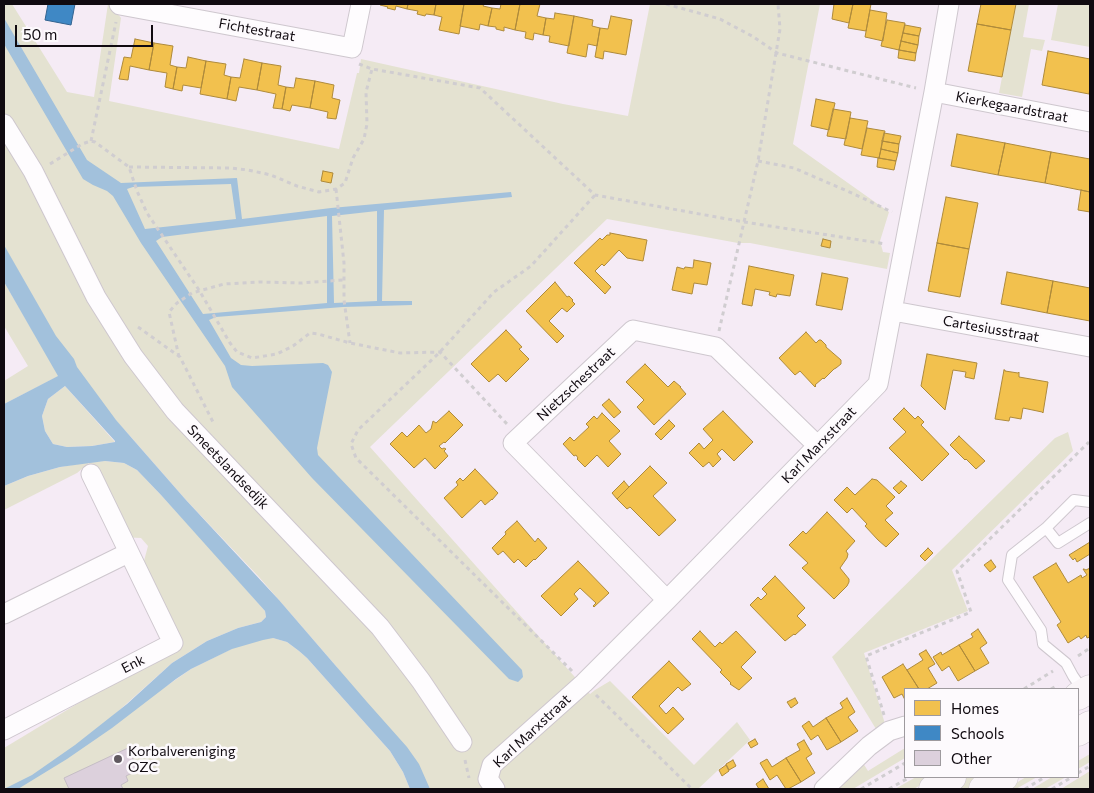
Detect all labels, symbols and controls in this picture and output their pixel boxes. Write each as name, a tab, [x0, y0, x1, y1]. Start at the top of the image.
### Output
scale bar	[18, 15, 155, 47]
street label: Fichtestraat	[217, 15, 297, 45]
text: 50 m	[23, 25, 57, 43]
street label: Kierkegaardstraat	[954, 88, 1070, 126]
street label: Cartesiusstraat	[941, 312, 1041, 346]
street label: Nietzschestraat	[533, 344, 619, 424]
street label: Karl Marxstraat	[778, 403, 860, 487]
street label: Smeetslandsedijk	[183, 421, 273, 513]
street label: Enk	[119, 651, 147, 677]
legend	[904, 688, 1079, 778]
street label: Karl Marxstraat	[490, 691, 574, 771]
text: Homes	[951, 699, 999, 717]
text: Schools	[951, 724, 1004, 742]
place label: Korbalvereniging OZC	[128, 743, 235, 776]
text: Other	[951, 749, 992, 767]
marker: Korbalvereniging OZC	[112, 753, 124, 765]

